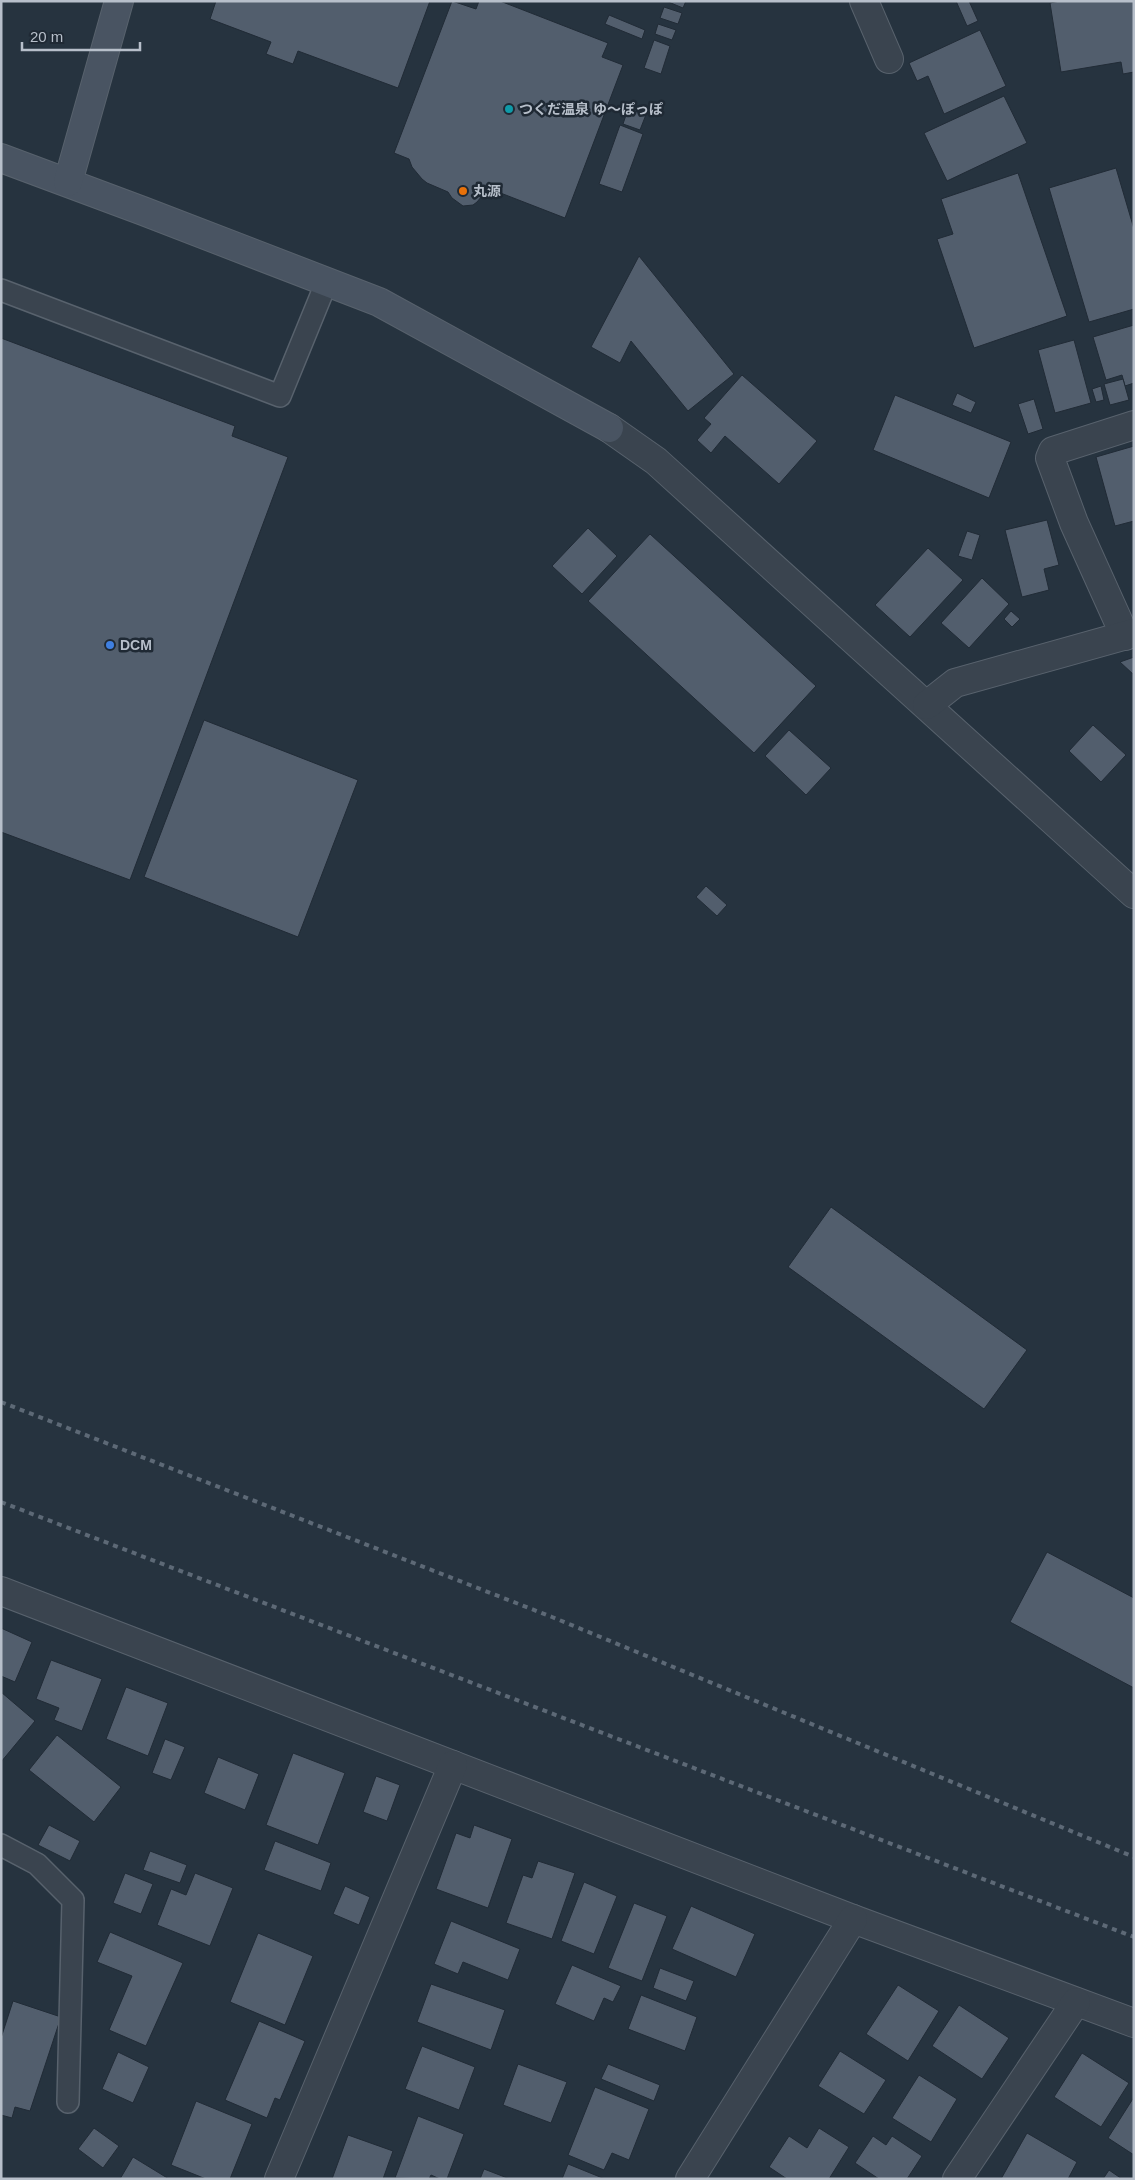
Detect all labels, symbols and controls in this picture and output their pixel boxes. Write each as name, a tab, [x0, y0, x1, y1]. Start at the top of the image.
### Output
scale bar	[22, 20, 140, 52]
text: 20 m	[30, 28, 63, 45]
place label: つくだ温泉 ゆ～ぽっぽ	[519, 101, 663, 117]
marker: つくだ温泉 ゆ～ぽっぽ	[503, 103, 515, 115]
place label: 丸源	[473, 183, 501, 199]
marker: 丸源	[457, 185, 469, 197]
place label: DCM	[120, 637, 152, 653]
marker: DCM	[104, 639, 116, 651]

